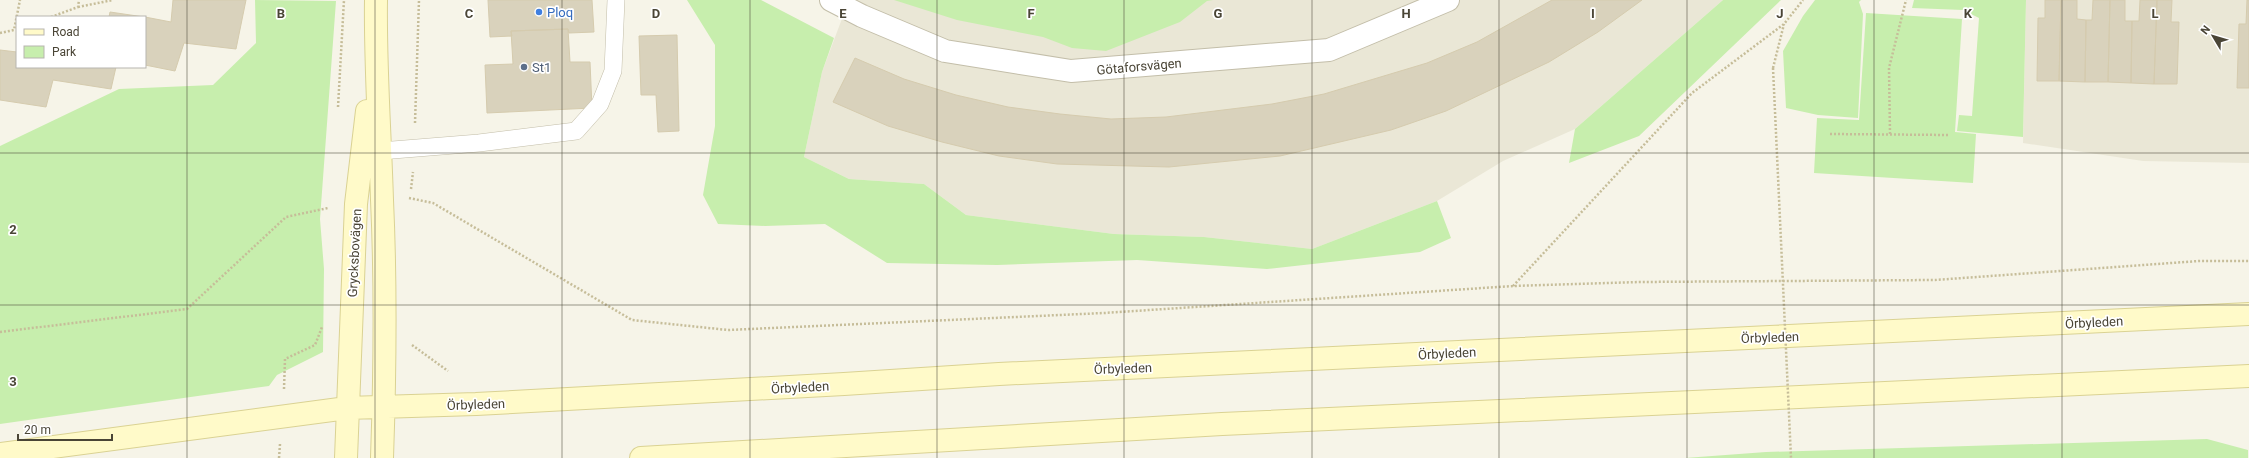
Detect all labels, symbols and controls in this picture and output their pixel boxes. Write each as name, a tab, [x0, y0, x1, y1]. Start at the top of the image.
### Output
place label: Ploq	[547, 5, 573, 20]
text: B	[277, 6, 285, 21]
text: C	[465, 6, 474, 21]
text: D	[652, 6, 660, 21]
text: E	[839, 6, 847, 21]
text: F	[1027, 6, 1035, 21]
text: G	[1214, 6, 1223, 21]
text: H	[1401, 6, 1411, 21]
text: I	[1591, 6, 1595, 21]
text: J	[1776, 6, 1784, 21]
text: K	[1964, 6, 1973, 21]
text: L	[2151, 6, 2159, 21]
marker: Ploq	[534, 7, 544, 17]
legend	[16, 16, 146, 68]
north arrow	[2193, 16, 2233, 56]
text: N	[2198, 23, 2213, 37]
text: Road	[52, 25, 80, 39]
text: Park	[52, 45, 77, 59]
street label: Götaforsvägen	[1096, 55, 1182, 78]
place label: St1	[532, 60, 551, 75]
marker: St1	[519, 62, 529, 72]
street label: Grycksbovägen	[345, 208, 364, 298]
text: 2	[9, 222, 17, 237]
street label: Örbyleden	[2065, 313, 2123, 332]
street label: Örbyleden	[1741, 329, 1799, 346]
street label: Örbyleden	[1418, 344, 1476, 363]
street label: Örbyleden	[1094, 360, 1152, 377]
text: 3	[9, 374, 17, 389]
street label: Örbyleden	[771, 378, 829, 397]
street label: Örbyleden	[447, 396, 505, 413]
scale bar	[18, 416, 112, 442]
text: 20 m	[24, 423, 51, 437]

